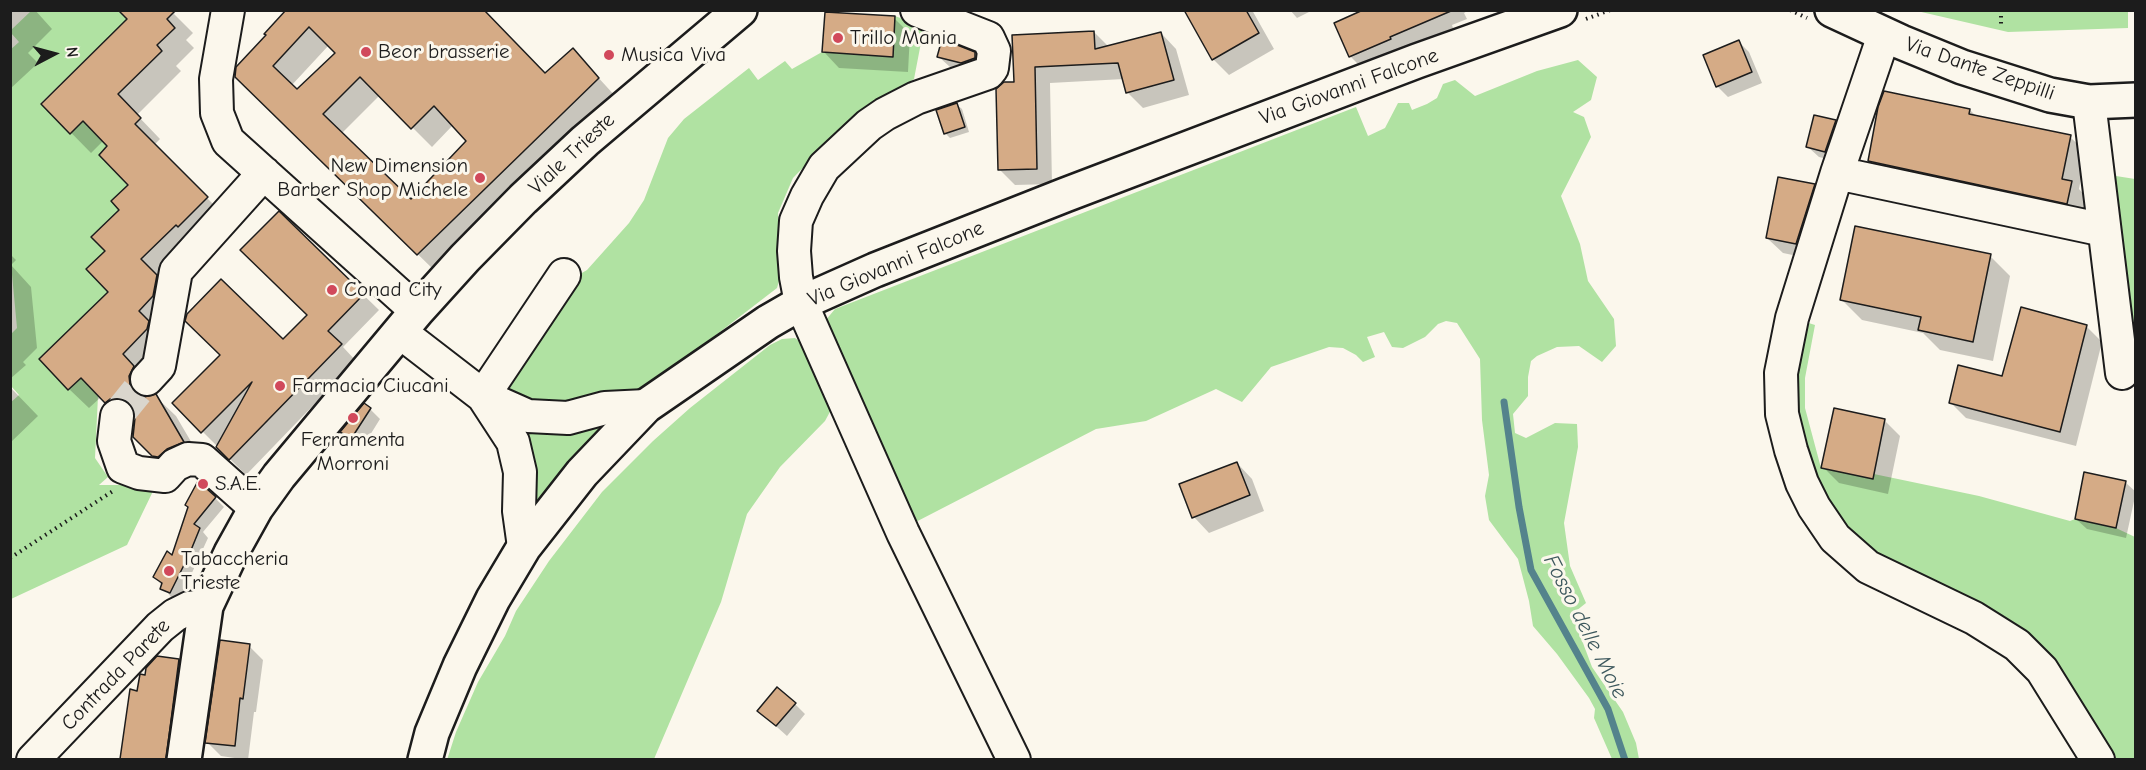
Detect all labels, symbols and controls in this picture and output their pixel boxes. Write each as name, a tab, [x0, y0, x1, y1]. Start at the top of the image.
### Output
north arrow	[24, 24, 84, 84]
place label: Trillo Mania	[850, 25, 957, 51]
marker: Trillo Mania	[831, 31, 845, 45]
street label: Via Dante Zeppilli	[1902, 32, 2058, 106]
place label: Beor brasserie	[378, 39, 510, 65]
place label: Musica Viva	[621, 42, 726, 68]
street label: Via Giovanni Falcone	[1256, 43, 1442, 131]
marker: Beor brasserie	[359, 45, 373, 59]
text: N	[62, 46, 81, 58]
marker: Musica Viva	[602, 48, 616, 62]
street label: Viale Trieste	[524, 108, 620, 200]
place label: New Dimension Barber Shop Michele	[277, 153, 468, 203]
marker: New Dimension Barber Shop Michele	[473, 171, 487, 185]
street label: Via Giovanni Falcone	[804, 216, 988, 312]
place label: Conad City	[344, 277, 442, 303]
marker: Conad City	[325, 283, 339, 297]
place label: Farmacia Ciucani	[292, 373, 449, 399]
marker: Farmacia Ciucani	[273, 379, 287, 393]
marker: Ferramenta Morroni	[346, 411, 360, 425]
place label: Ferramenta Morroni	[301, 427, 405, 477]
place label: S.A.E.	[215, 471, 261, 497]
marker: S.A.E.	[196, 477, 210, 491]
place label: Tabaccheria Trieste	[181, 546, 289, 596]
water label: Fosso delle Moie	[1537, 550, 1633, 704]
marker: Tabaccheria Trieste	[162, 564, 176, 578]
street label: Contrada Parete	[56, 614, 176, 736]

